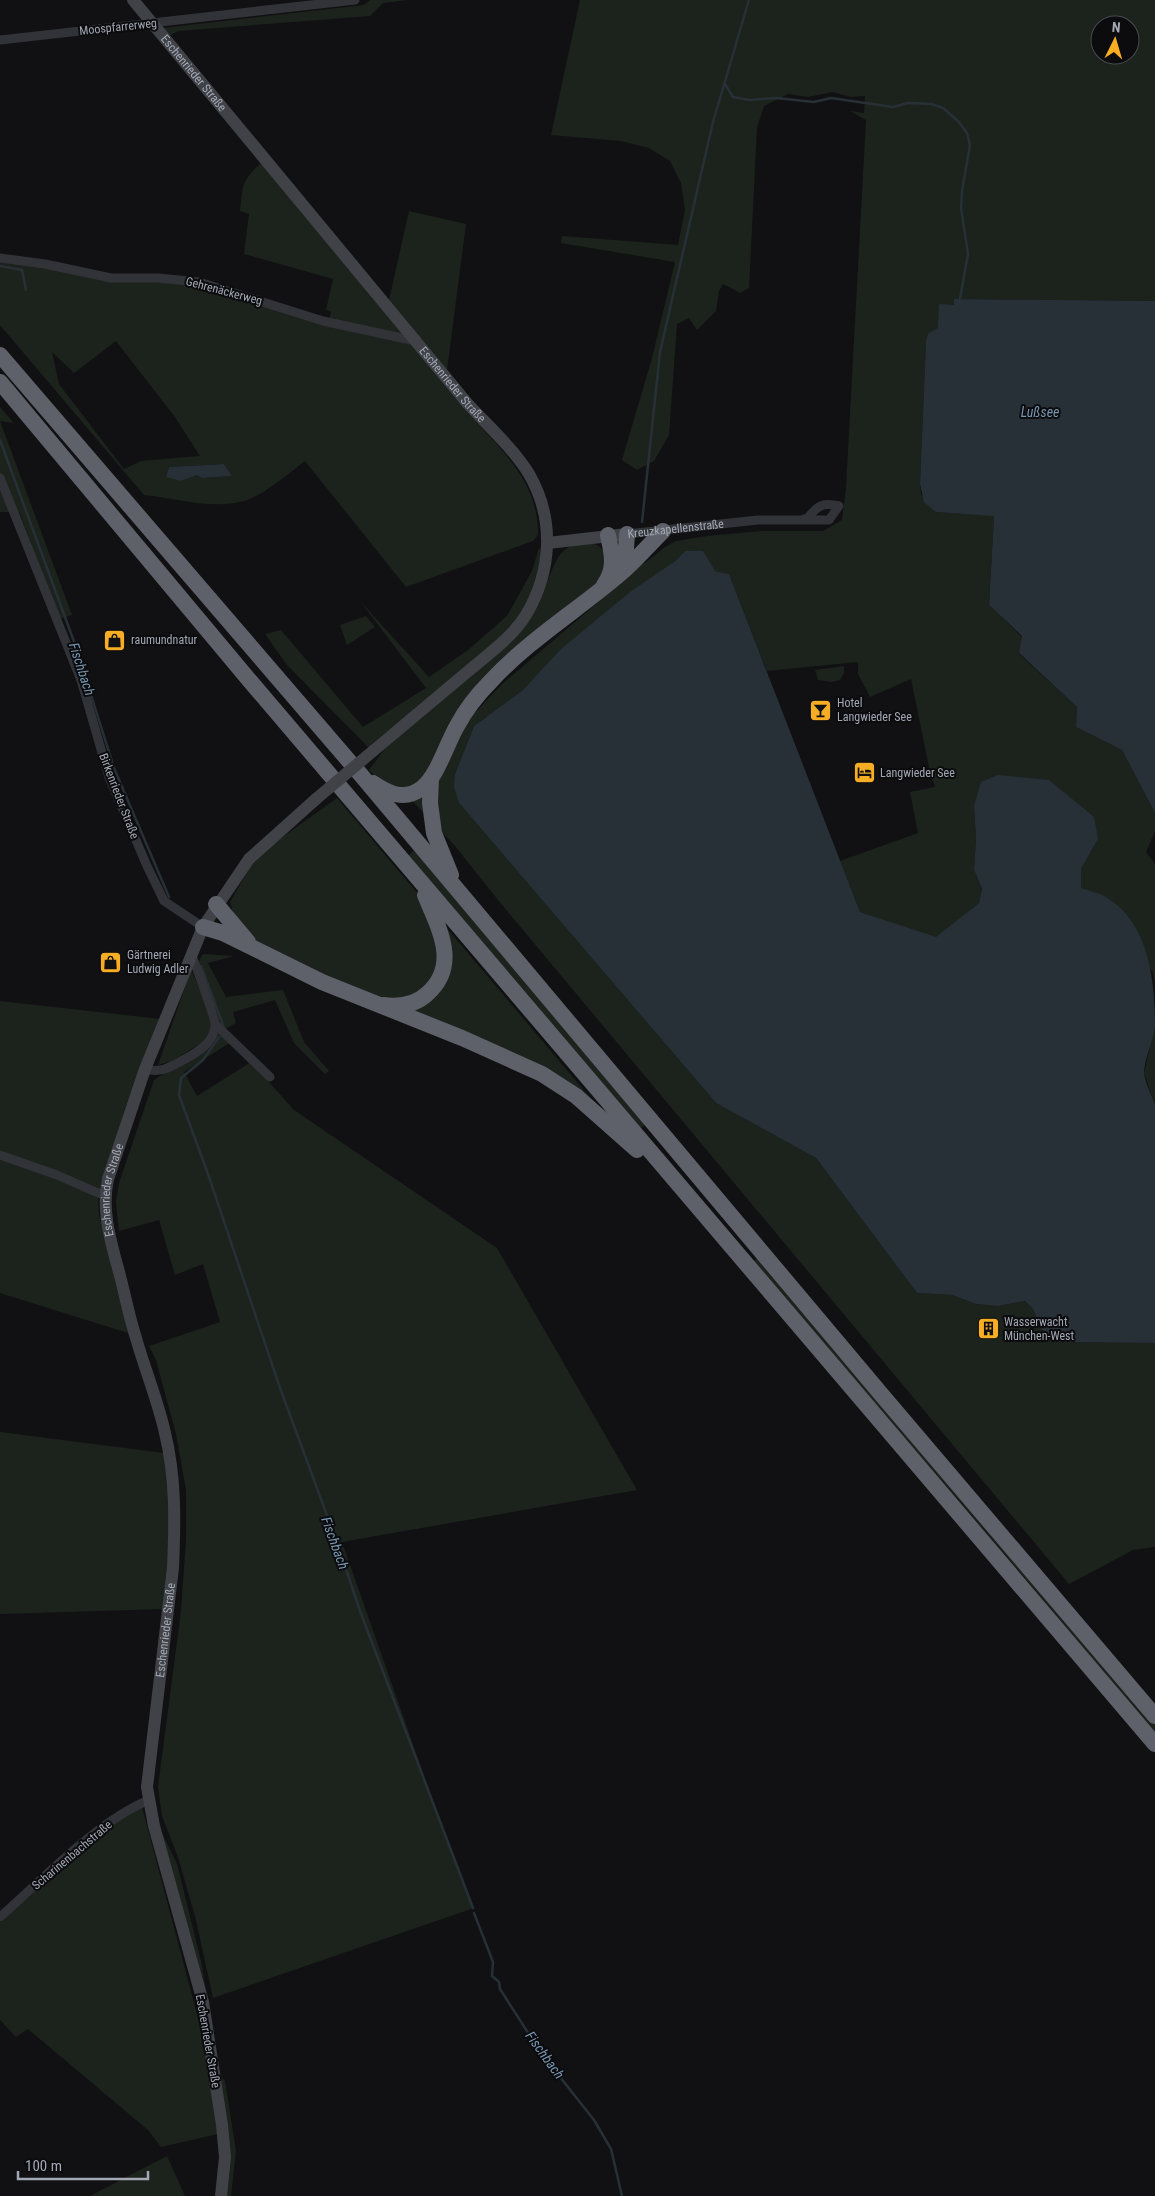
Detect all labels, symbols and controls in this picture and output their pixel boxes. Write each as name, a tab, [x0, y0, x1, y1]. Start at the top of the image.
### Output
north arrow	[1090, 15, 1140, 65]
street label: Moospfarrerweg	[78, 16, 158, 38]
text: N	[1111, 19, 1121, 35]
street label: Eschenrieder Straße	[158, 32, 230, 115]
street label: Gehrenäckerweg	[184, 274, 264, 308]
street label: Eschenrieder Straße	[416, 344, 489, 426]
water label: Lußsee	[1021, 404, 1059, 420]
street label: Kreuzkapellenstraße	[627, 517, 725, 541]
shop icon: raumundnatur	[103, 628, 127, 652]
place label: raumundnatur	[131, 633, 197, 647]
water label: Fischbach	[66, 641, 98, 697]
place label: Hotel Langwieder See	[837, 696, 912, 724]
bar icon: Hotel Langwieder See	[809, 698, 833, 722]
street label: Birkenrieder Straße	[96, 751, 142, 841]
hotel icon: Langwieder See	[852, 761, 876, 785]
place label: Langwieder See	[880, 766, 955, 780]
place label: Gärtnerei Ludwig Adler	[127, 948, 189, 976]
shop icon: Gärtnerei Ludwig Adler	[99, 950, 123, 974]
street label: Eschenrieder Straße	[99, 1141, 127, 1238]
place label: Wasserwacht München-West	[1004, 1315, 1074, 1343]
building icon: Wasserwacht München-West	[976, 1317, 1000, 1341]
water label: Fischbach	[318, 1515, 352, 1571]
street label: Eschenrieder Straße	[153, 1582, 178, 1678]
street label: Scharinenbachstraße	[29, 1817, 115, 1893]
street label: Eschenrieder Straße	[193, 1993, 223, 2089]
water label: Fischbach	[522, 2028, 568, 2082]
scale bar	[18, 2148, 148, 2180]
text: 100 m	[25, 2157, 62, 2175]

